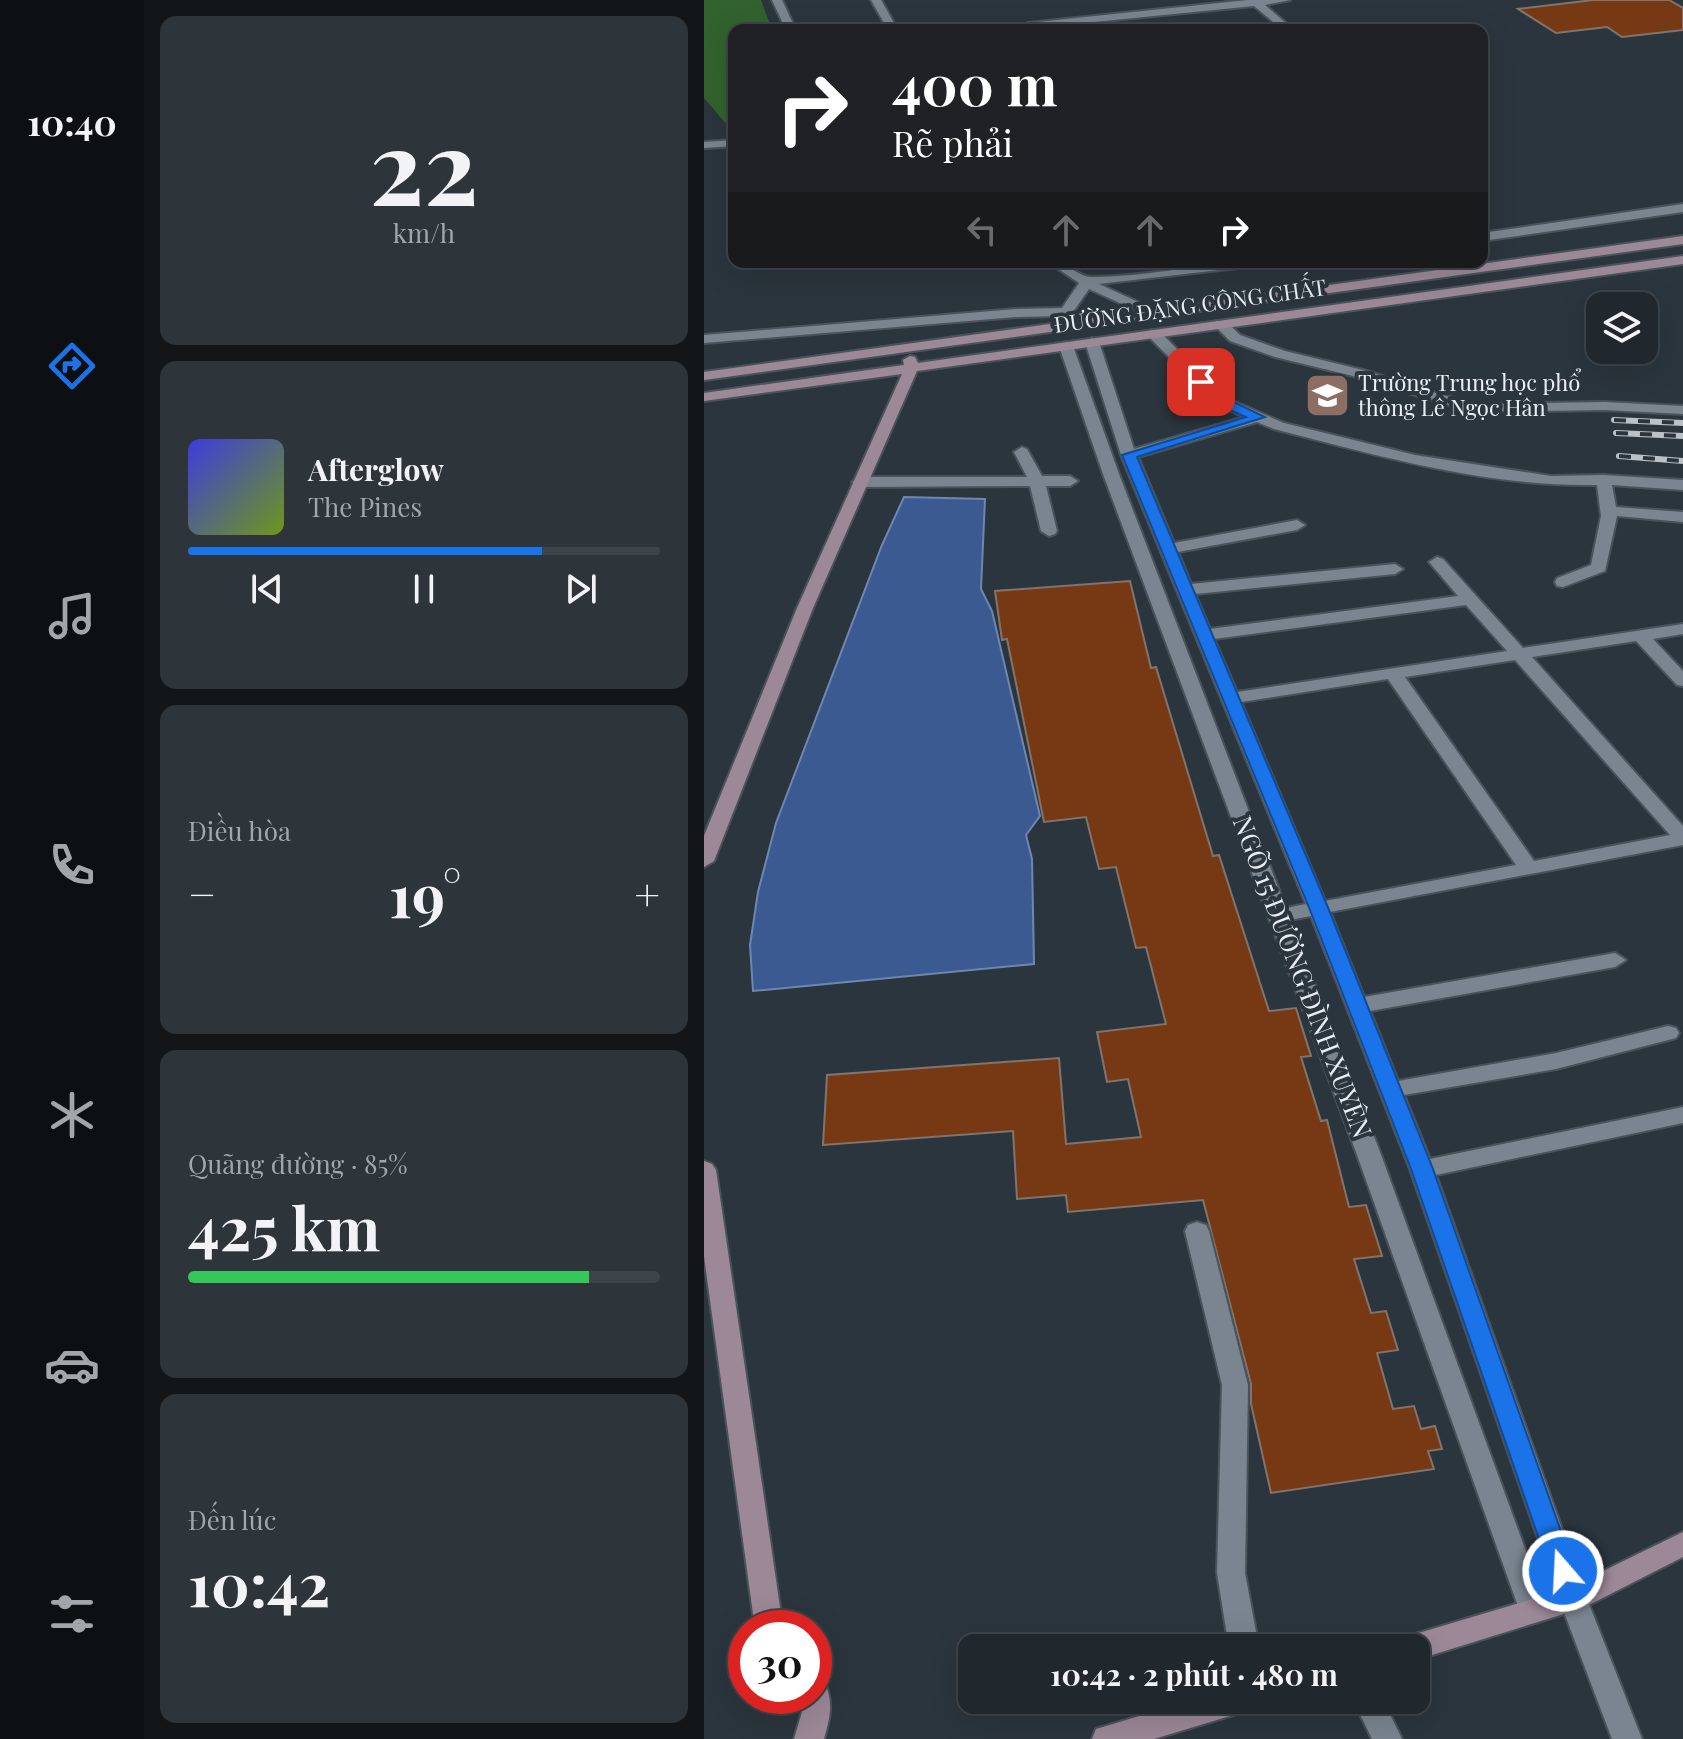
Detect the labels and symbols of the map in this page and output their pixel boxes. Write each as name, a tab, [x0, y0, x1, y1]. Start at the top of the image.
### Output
street label: ĐƯỜNG ĐẶNG CÔNG CHẤT	[1052, 269, 1328, 339]
pin	[1167, 348, 1235, 416]
place label: Trường Trung học phổ thông Lê Ngọc Hân	[1358, 367, 1581, 422]
school or university icon: Trường Trung học phổ thông Lê Ngọc Hân	[1303, 372, 1351, 420]
street label: NGÕ 15 ĐƯỜNG ĐÌNH XUYÊN	[1226, 810, 1381, 1142]
position arrow	[1521, 1529, 1605, 1613]
speed limit sign: 30	[728, 1610, 832, 1714]

